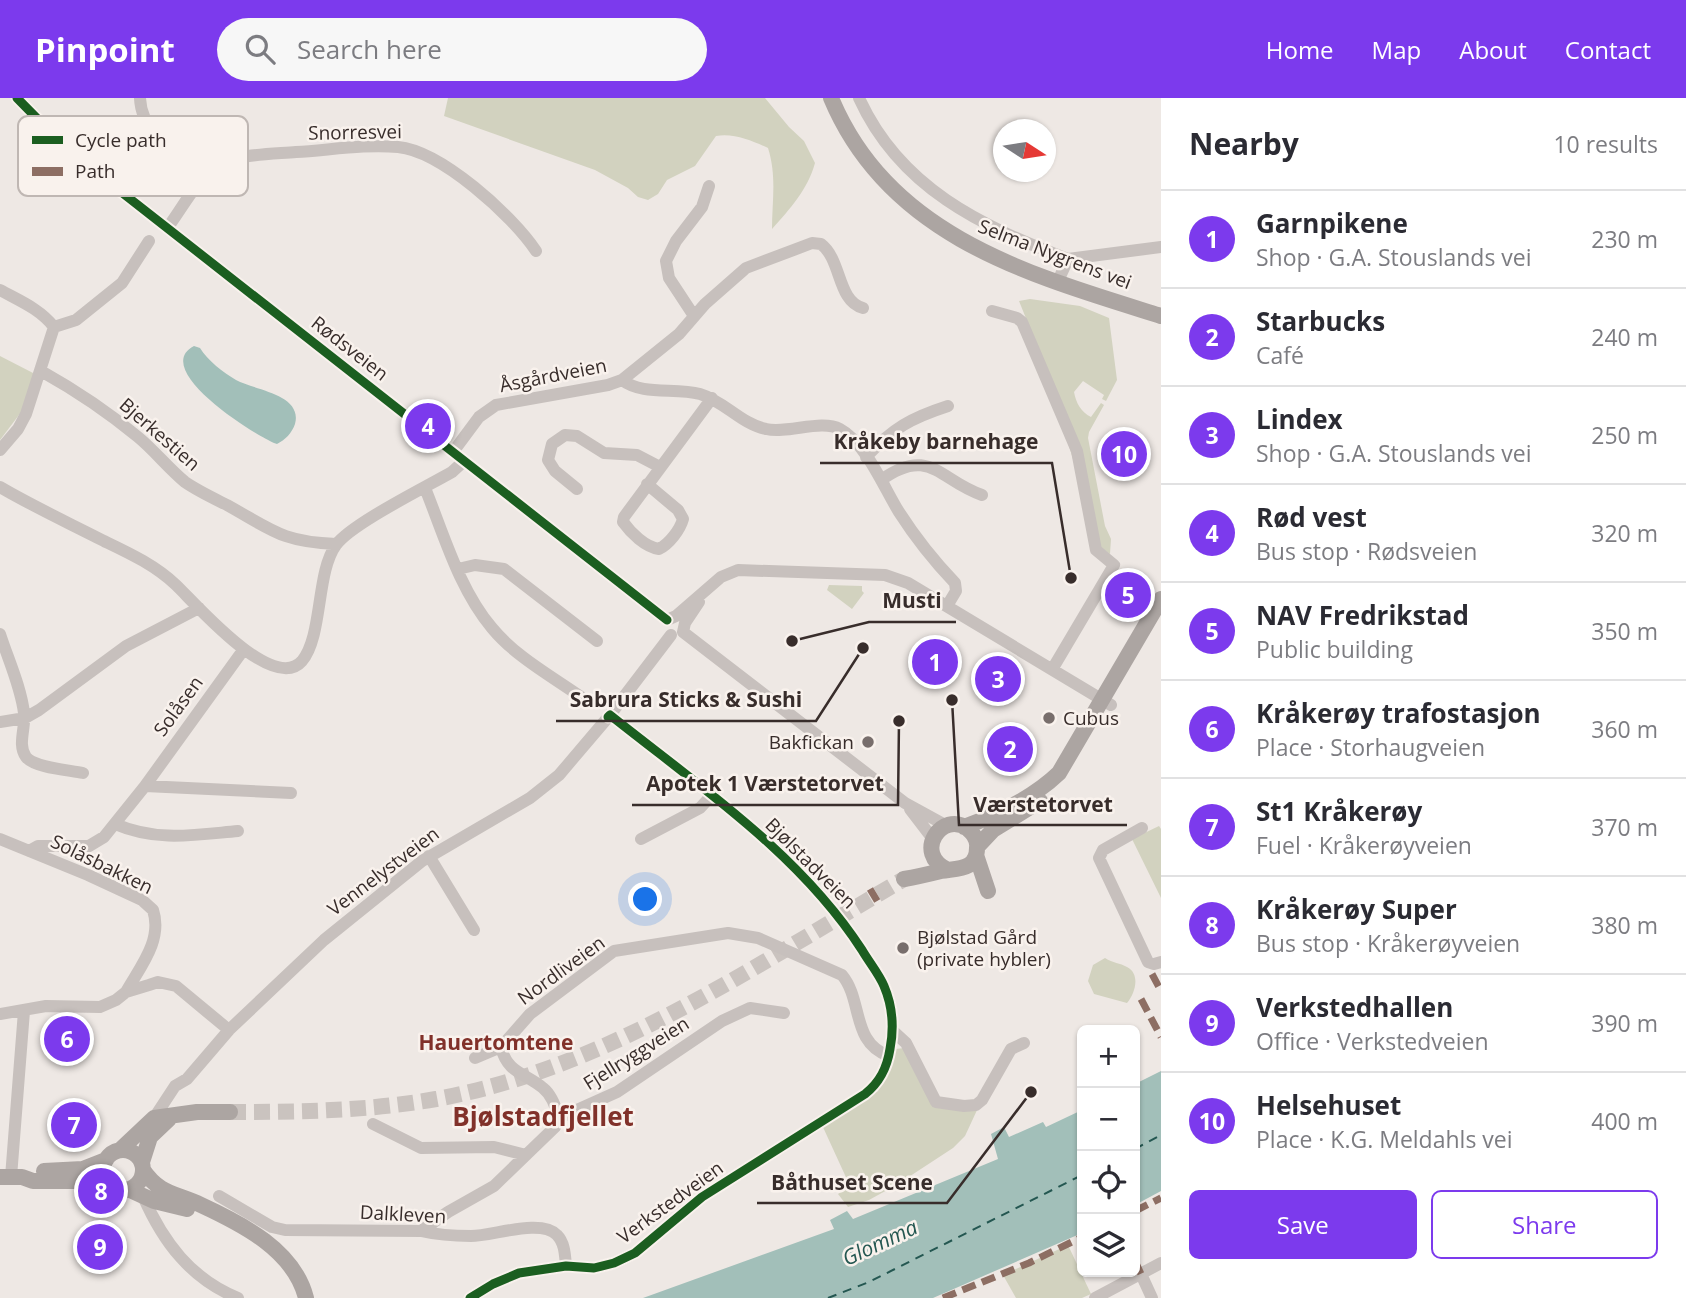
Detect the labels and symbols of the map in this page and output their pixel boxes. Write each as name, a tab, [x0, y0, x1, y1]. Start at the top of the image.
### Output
legend	[18, 116, 248, 196]
street label: Snorresvei	[308, 118, 402, 146]
north arrow	[993, 119, 1056, 182]
text: Cycle path	[75, 127, 167, 153]
text: Path	[75, 158, 115, 184]
street label: Selma Nygrens vei	[975, 213, 1135, 295]
street label: Rødsveien	[306, 310, 394, 386]
street label: Åsgårdveien	[497, 352, 609, 398]
street label: Bjerkestien	[114, 392, 206, 476]
pin: 4	[405, 400, 451, 452]
callout: Kråkeby barnehage	[820, 421, 1052, 463]
text: Kråkeby barnehage	[834, 427, 1038, 455]
pin: 10	[1101, 428, 1147, 480]
pin: 5	[1105, 569, 1151, 621]
callout: Musti	[869, 580, 956, 622]
text: Musti	[882, 586, 942, 614]
pin: 1	[912, 636, 958, 688]
pin: 3	[975, 653, 1021, 705]
street label: Solåsen	[147, 671, 209, 741]
callout: Sabrura Sticks & Sushi	[556, 679, 816, 721]
text: Sabrura Sticks & Sushi	[570, 685, 802, 713]
place label: Cubus	[1063, 705, 1119, 731]
marker: Cubus	[1041, 710, 1057, 726]
pin: 2	[987, 723, 1033, 775]
place label: Bakfickan	[769, 729, 854, 755]
marker: Bakfickan	[860, 734, 876, 750]
callout: Apotek 1 Værstetorvet	[632, 763, 898, 805]
text: Apotek 1 Værstetorvet	[646, 769, 884, 797]
callout: Værstetorvet	[959, 783, 1127, 825]
text: Værstetorvet	[973, 790, 1113, 818]
street label: Bjølstadveien	[760, 812, 862, 914]
street label: Vennelystveien	[322, 820, 444, 922]
street label: Solåsbakken	[47, 828, 157, 900]
your location	[628, 882, 662, 916]
place label: Bjølstad Gård (private hybler)	[917, 924, 1051, 972]
street label: Nordliveien	[512, 930, 610, 1010]
marker: Bjølstad Gård (private hybler)	[895, 940, 911, 956]
street label: Fjellryggveien	[578, 1010, 694, 1096]
pin: 6	[44, 1013, 90, 1065]
district label: Hauertomtene	[419, 1028, 573, 1056]
district label: Bjølstadfjellet	[452, 1098, 634, 1134]
pin: 7	[51, 1099, 97, 1151]
street label: Verkstedveien	[612, 1155, 728, 1249]
callout: Båthuset Scene	[757, 1161, 947, 1203]
pin: 8	[78, 1165, 124, 1217]
text: Båthuset Scene	[771, 1168, 933, 1196]
street label: Dalkleven	[359, 1199, 447, 1229]
water label: Glomma	[837, 1212, 922, 1272]
pin: 9	[77, 1221, 123, 1273]

